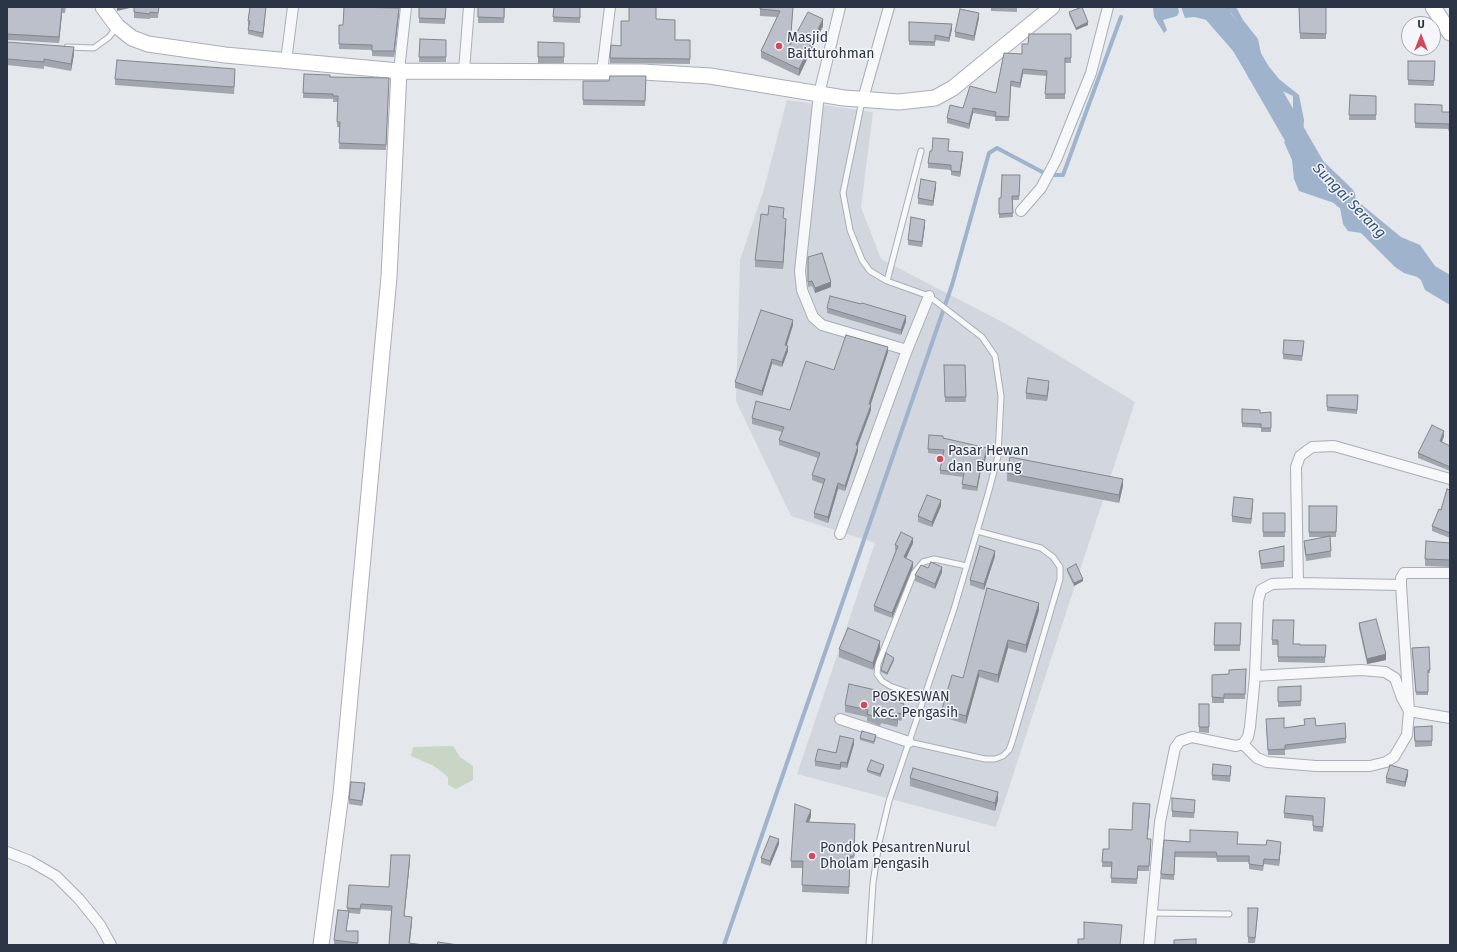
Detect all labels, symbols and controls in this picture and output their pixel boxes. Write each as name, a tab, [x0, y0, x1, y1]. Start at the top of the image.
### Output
north arrow	[1401, 16, 1441, 56]
text: U	[1417, 18, 1425, 31]
place label: Masjid Baitturohman	[787, 30, 875, 62]
marker: Masjid Baitturohman	[774, 41, 784, 51]
water label: Sungai Serang	[1309, 160, 1389, 242]
place label: Pasar Hewan dan Burung	[948, 443, 1029, 476]
marker: Pasar Hewan dan Burung	[935, 454, 945, 464]
place label: POSKESWAN Kec. Pengasih	[872, 689, 958, 722]
marker: POSKESWAN Kec. Pengasih	[859, 700, 869, 710]
place label: Pondok PesantrenNurul Dholam Pengasih	[820, 840, 970, 872]
marker: Pondok PesantrenNurul Dholam Pengasih	[807, 851, 817, 861]

